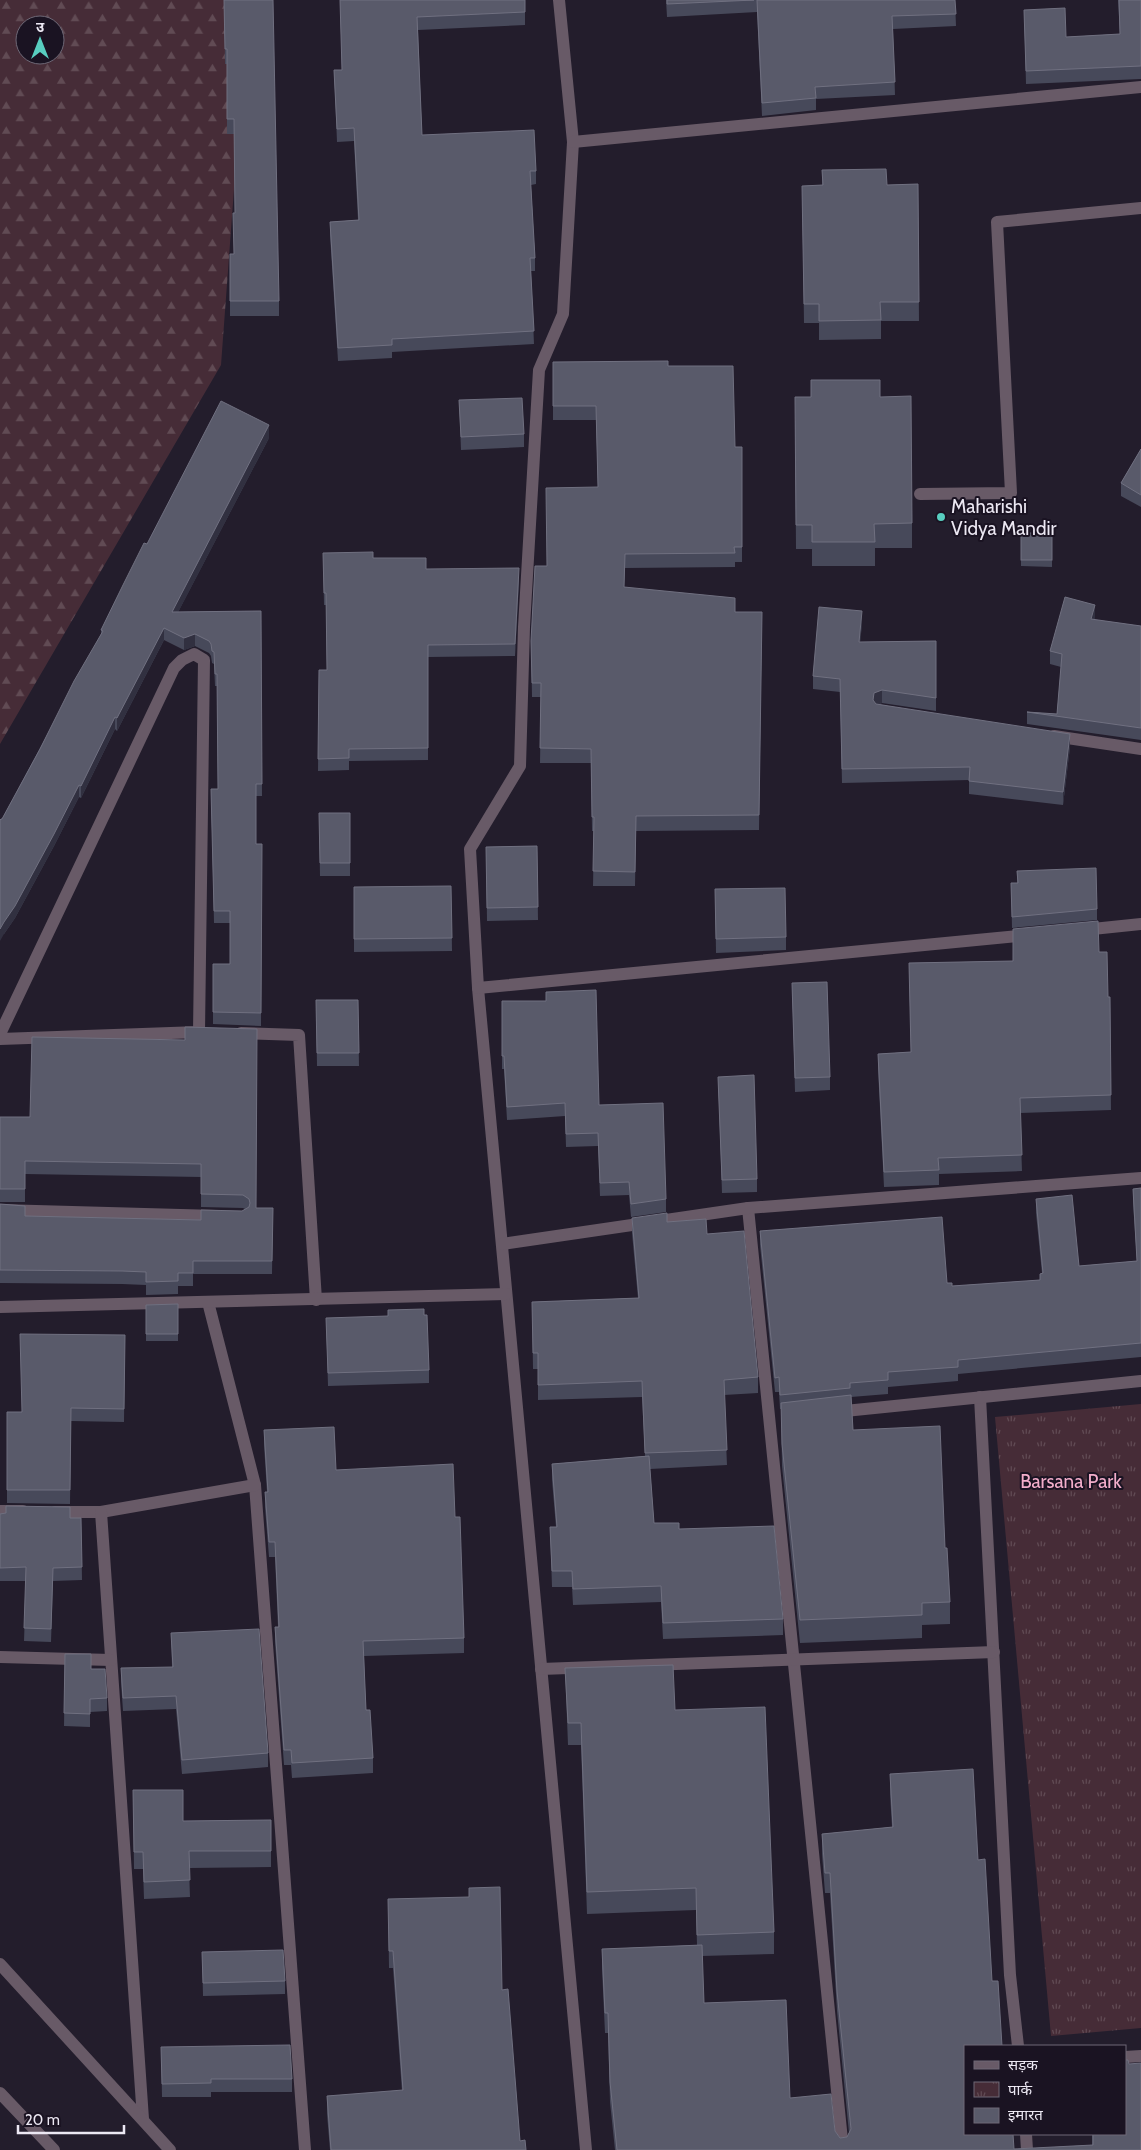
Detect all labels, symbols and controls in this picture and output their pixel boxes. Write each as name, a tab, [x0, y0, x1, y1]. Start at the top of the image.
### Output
north arrow	[15, 15, 65, 65]
text: उ	[36, 18, 45, 36]
place label: Maharishi Vidya Mandir	[951, 495, 1057, 540]
marker: Maharishi Vidya Mandir	[935, 511, 947, 523]
park label: Barsana Park	[1020, 1470, 1122, 1493]
legend	[964, 2045, 1126, 2135]
text: सड़क	[1008, 2056, 1038, 2074]
text: पार्क	[1008, 2081, 1032, 2099]
scale bar	[18, 2102, 124, 2134]
text: इमारत	[1008, 2106, 1043, 2124]
text: 20 m	[25, 2111, 60, 2129]

